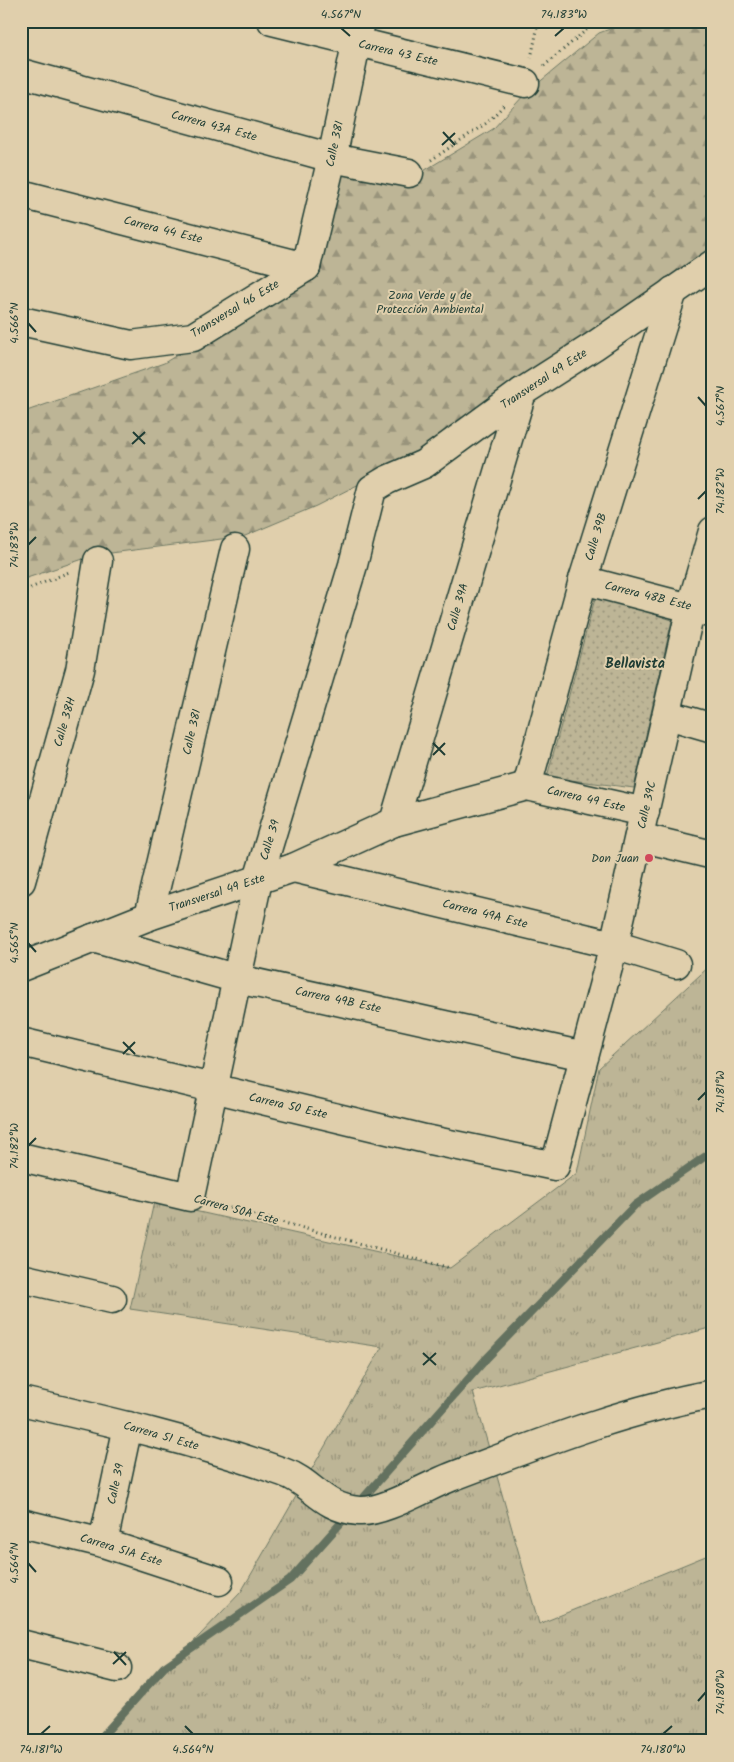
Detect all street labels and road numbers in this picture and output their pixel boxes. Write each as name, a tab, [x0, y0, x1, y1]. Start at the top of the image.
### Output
street label: Carrera 43 Este	[356, 35, 440, 72]
street label: Carrera 43A Este	[169, 105, 260, 147]
street label: Calle 38I	[321, 119, 349, 169]
street label: Carrera 44 Este	[122, 211, 205, 249]
street label: Transversal 46 Este	[187, 275, 284, 343]
street label: Transversal 49 Este	[497, 344, 592, 414]
street label: Calle 39B	[580, 511, 612, 563]
street label: Carrera 48B Este	[603, 576, 694, 616]
street label: Calle 39A	[442, 581, 474, 633]
street label: Calle 38H	[49, 695, 81, 749]
street label: Calle 38I	[177, 707, 207, 757]
street label: Calle 39C	[632, 779, 662, 831]
street label: Carrera 49 Este	[545, 781, 628, 817]
street label: Calle 39	[255, 817, 285, 863]
street label: Transversal 49 Este	[167, 868, 268, 917]
street label: Carrera 49A Este	[440, 894, 530, 934]
street label: Carrera 49B Este	[293, 982, 383, 1019]
street label: Carrera 50 Este	[247, 1088, 330, 1124]
street label: Carrera 50A Este	[191, 1190, 281, 1231]
street label: Carrera 51 Este	[121, 1416, 202, 1456]
street label: Calle 39	[102, 1462, 130, 1506]
street label: Carrera 51A Este	[78, 1528, 165, 1572]

